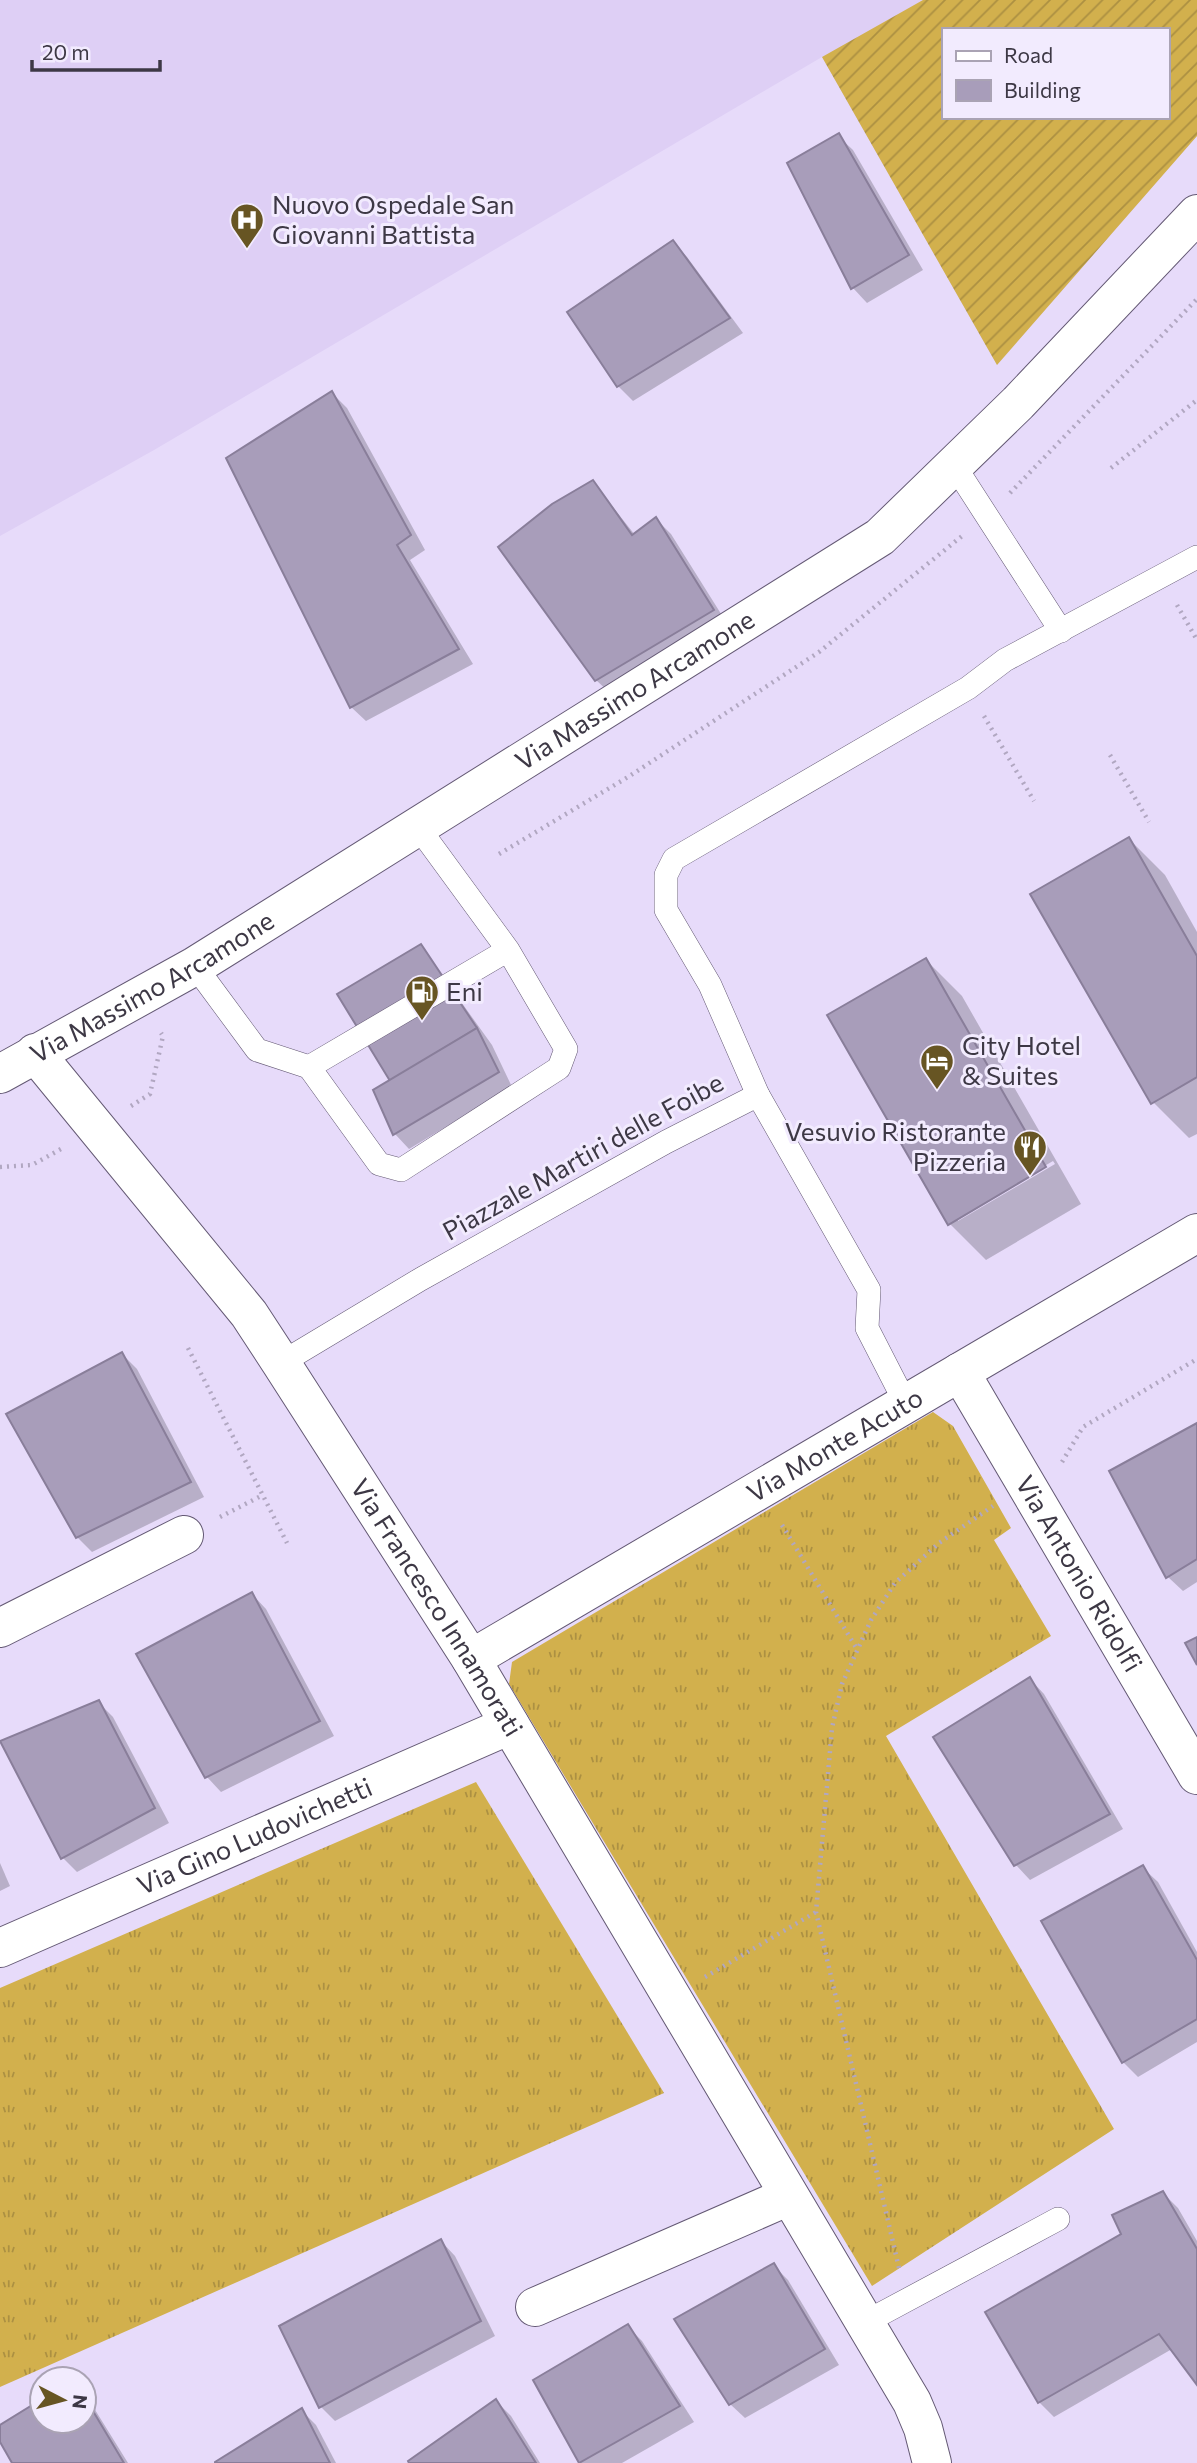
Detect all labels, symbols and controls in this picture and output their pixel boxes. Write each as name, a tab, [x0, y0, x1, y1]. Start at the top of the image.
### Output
scale bar	[32, 28, 159, 72]
legend	[942, 28, 1169, 119]
text: 20 m	[42, 39, 90, 64]
text: Road	[1004, 42, 1053, 67]
text: Building	[1004, 77, 1081, 102]
place label: Nuovo Ospedale San Giovanni Battista	[272, 188, 514, 249]
hospital icon: Nuovo Ospedale San Giovanni Battista	[228, 201, 266, 250]
street label: Via Massimo Arcamone	[509, 603, 759, 776]
street label: Via Massimo Arcamone	[24, 904, 279, 1068]
fuel station icon: Eni	[403, 973, 441, 1022]
place label: Eni	[446, 975, 483, 1006]
place label: City Hotel & Suites	[962, 1029, 1081, 1090]
hotel icon: City Hotel & Suites	[918, 1042, 956, 1091]
street label: Piazzale Martiri delle Foibe	[437, 1066, 728, 1246]
place label: Vesuvio Ristorante Pizzeria	[785, 1115, 1006, 1176]
restaurant icon: Vesuvio Ristorante Pizzeria	[1011, 1128, 1049, 1177]
street label: Via Monte Acuto	[741, 1381, 928, 1508]
street label: Via Antonio Ridolfi	[1010, 1469, 1150, 1677]
street label: Via Francesco Innamorati	[345, 1472, 530, 1741]
street label: Via Gino Ludovichetti	[132, 1770, 376, 1900]
north arrow	[28, 2365, 98, 2435]
text: N	[68, 2394, 93, 2410]

